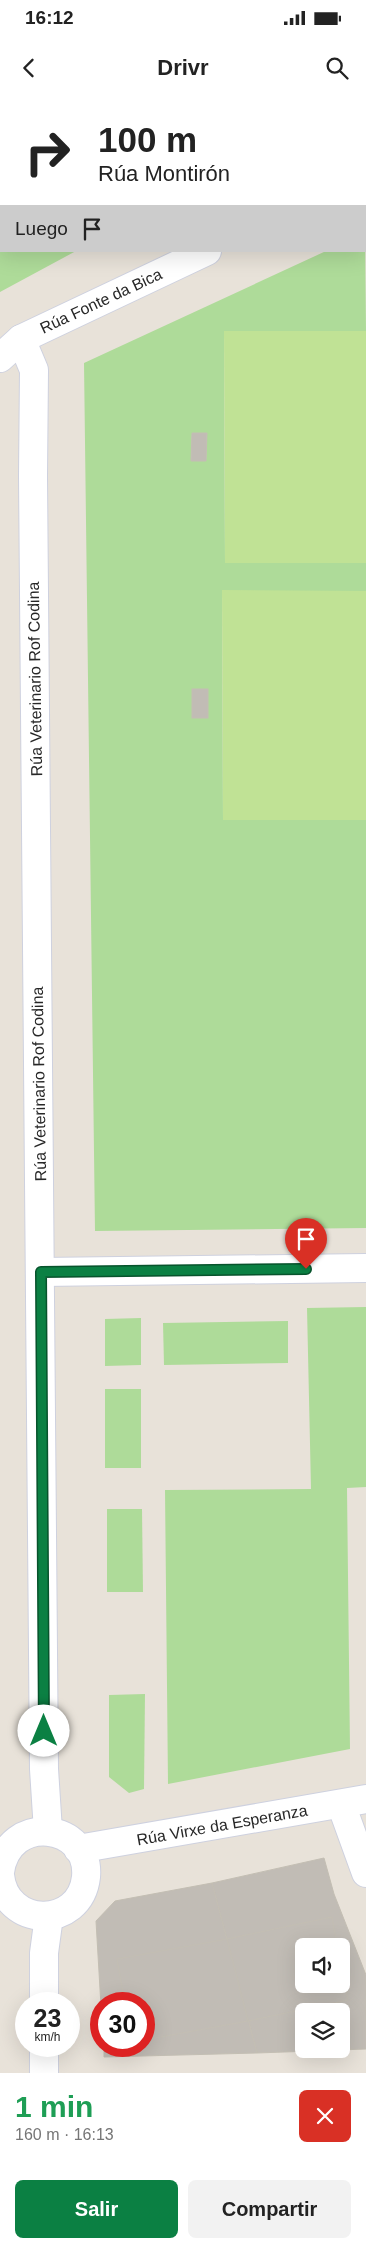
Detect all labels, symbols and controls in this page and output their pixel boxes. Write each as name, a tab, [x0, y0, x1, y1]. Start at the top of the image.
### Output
text: 16:12	[25, 7, 74, 28]
icon: back	[15, 54, 43, 82]
icon: search	[323, 54, 351, 82]
text: Drivr	[157, 55, 209, 80]
icon: right	[15, 120, 80, 185]
text: 100 m	[98, 120, 197, 159]
text: Rúa Montirón	[98, 161, 230, 186]
icon: arrive	[78, 215, 106, 243]
text: Luego	[15, 218, 68, 239]
street label: Rúa Fonte da Bica	[37, 265, 165, 337]
street label: Rúa Veterinario Rof Codina	[25, 581, 45, 777]
street label: Rúa Veterinario Rof Codina	[29, 986, 49, 1182]
pin	[285, 1218, 327, 1269]
icon: arrive	[292, 1225, 320, 1253]
position arrow	[17, 1704, 69, 1756]
street label: Rúa Virxe da Esperanza	[135, 1802, 309, 1848]
map controls	[295, 1938, 350, 2058]
button: sound	[295, 1938, 350, 1993]
speed limit sign: 30	[90, 1992, 155, 2057]
button: layers	[295, 2003, 350, 2058]
text: 23	[34, 2004, 61, 2032]
text: km/h	[34, 2030, 61, 2044]
text: 1 min	[15, 2090, 93, 2123]
button: close	[299, 2090, 351, 2142]
text: 160 m · 16:13	[15, 2126, 114, 2143]
button: Salir	[15, 2180, 178, 2238]
button: Compartir	[188, 2180, 351, 2238]

